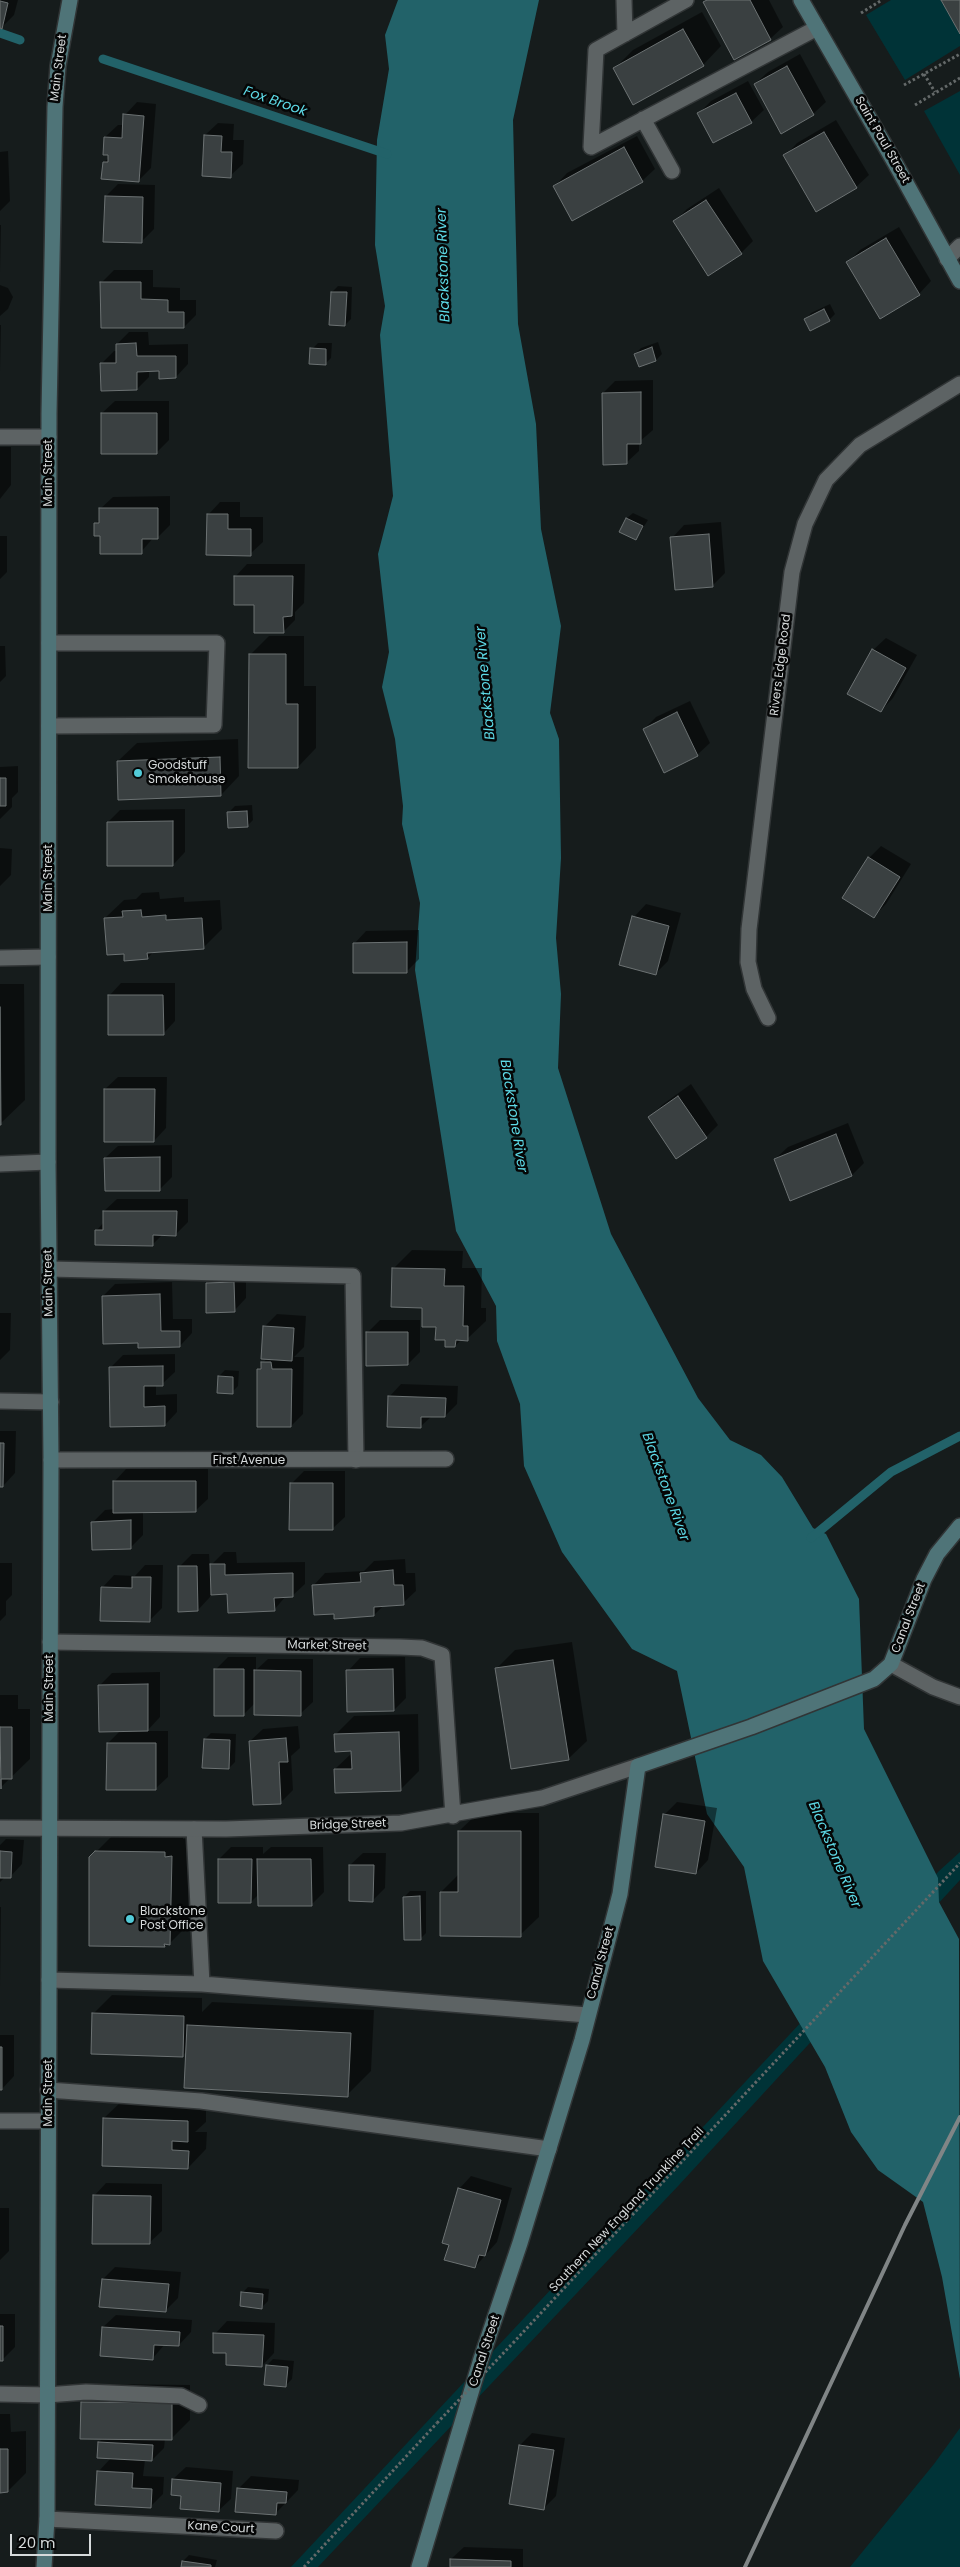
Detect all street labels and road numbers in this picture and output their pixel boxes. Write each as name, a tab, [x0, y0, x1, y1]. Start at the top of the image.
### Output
street label: Main Street	[48, 34, 70, 102]
street label: Saint Paul Street	[851, 94, 913, 186]
street label: Main Street	[42, 439, 56, 507]
street label: Rivers Edge Road	[768, 613, 794, 717]
street label: Main Street	[42, 844, 56, 912]
street label: Main Street	[41, 1249, 57, 1317]
street label: First Avenue	[213, 1454, 285, 1468]
street label: Canal Street	[889, 1581, 929, 1655]
street label: Market Street	[287, 1638, 367, 1654]
street label: Main Street	[43, 1654, 57, 1722]
street label: Bridge Street	[309, 1816, 387, 1834]
street label: Canal Street	[584, 1925, 618, 2001]
street label: Main Street	[42, 2059, 56, 2127]
street label: Southern New England Trunkline Trail	[547, 2125, 707, 2295]
street label: Canal Street	[467, 2313, 503, 2389]
street label: Kane Court	[187, 2519, 255, 2537]

